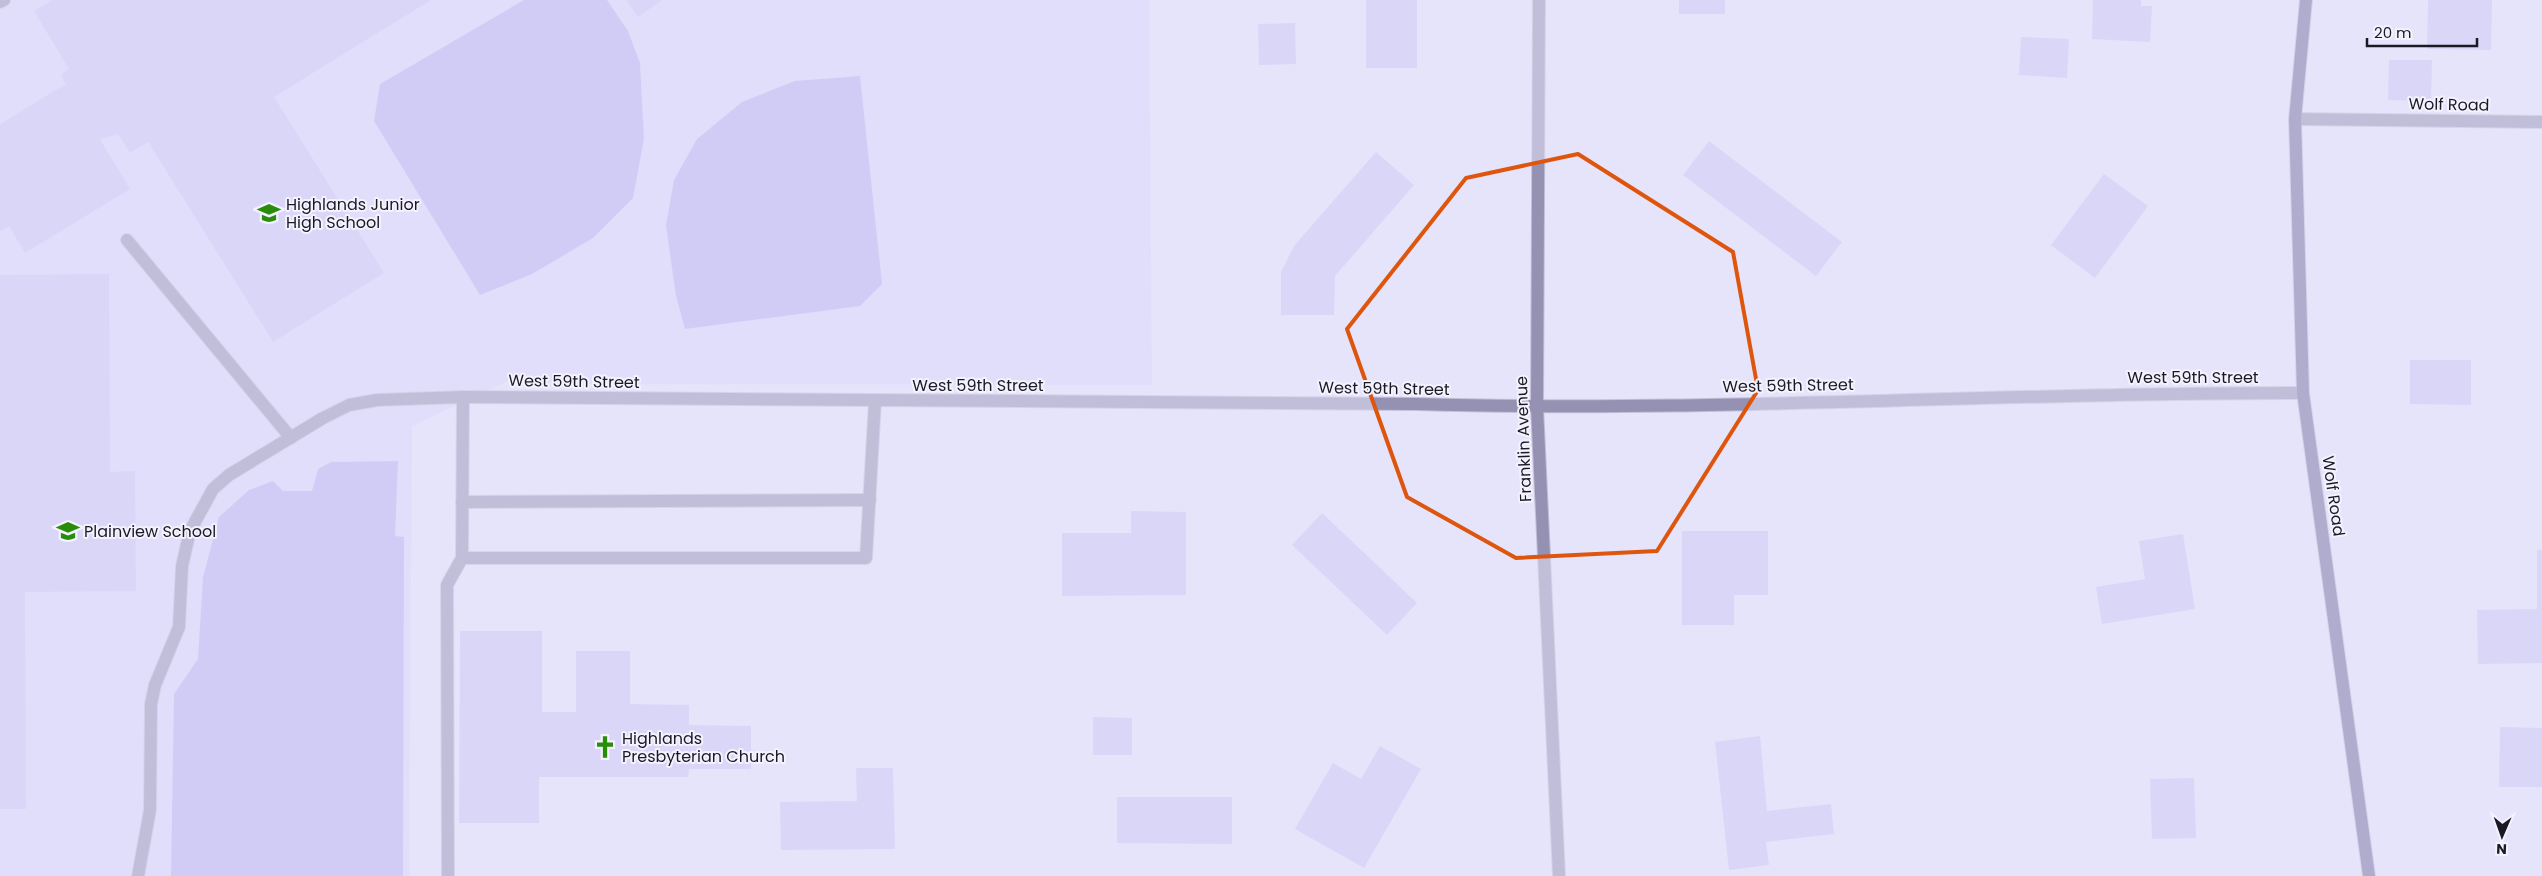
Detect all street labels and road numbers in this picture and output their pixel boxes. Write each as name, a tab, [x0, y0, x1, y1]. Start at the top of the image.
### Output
street label: Wolf Road	[2408, 92, 2490, 117]
street label: West 59th Street	[2127, 366, 2259, 389]
street label: West 59th Street	[508, 369, 640, 394]
street label: West 59th Street	[1722, 373, 1854, 398]
street label: West 59th Street	[912, 374, 1044, 397]
street label: West 59th Street	[1318, 376, 1450, 401]
street label: Franklin Avenue	[1510, 376, 1537, 502]
street label: Wolf Road	[2316, 454, 2351, 538]

